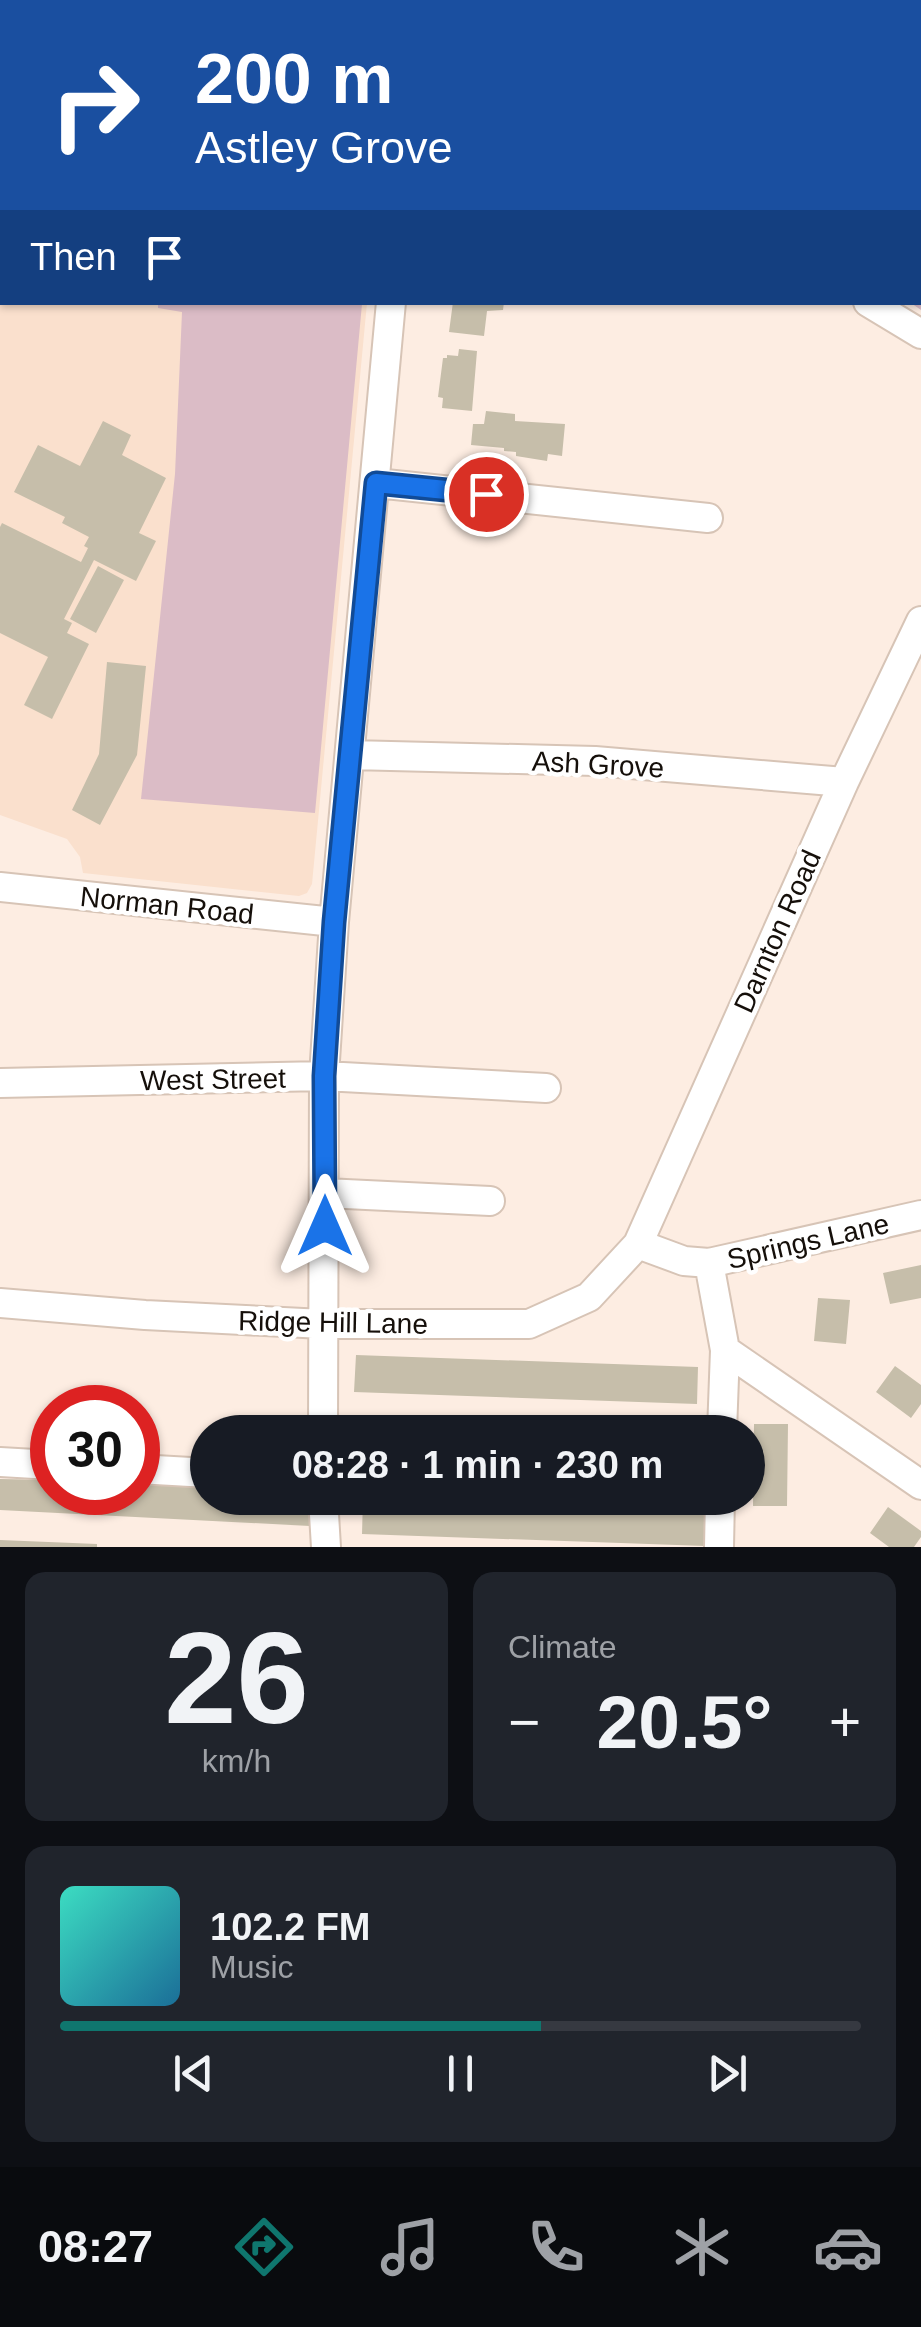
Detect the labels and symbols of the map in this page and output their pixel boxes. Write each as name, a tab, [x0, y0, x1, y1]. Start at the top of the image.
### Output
pin	[444, 452, 529, 537]
street label: Ash Grove	[531, 746, 665, 783]
street label: Darnton Road	[728, 845, 827, 1017]
street label: Norman Road	[79, 881, 255, 930]
street label: West Street	[140, 1063, 286, 1096]
position arrow	[273, 1174, 377, 1278]
street label: Springs Lane	[724, 1208, 892, 1275]
street label: Ridge Hill Lane	[238, 1305, 428, 1340]
speed limit sign: 30	[30, 1385, 160, 1515]

